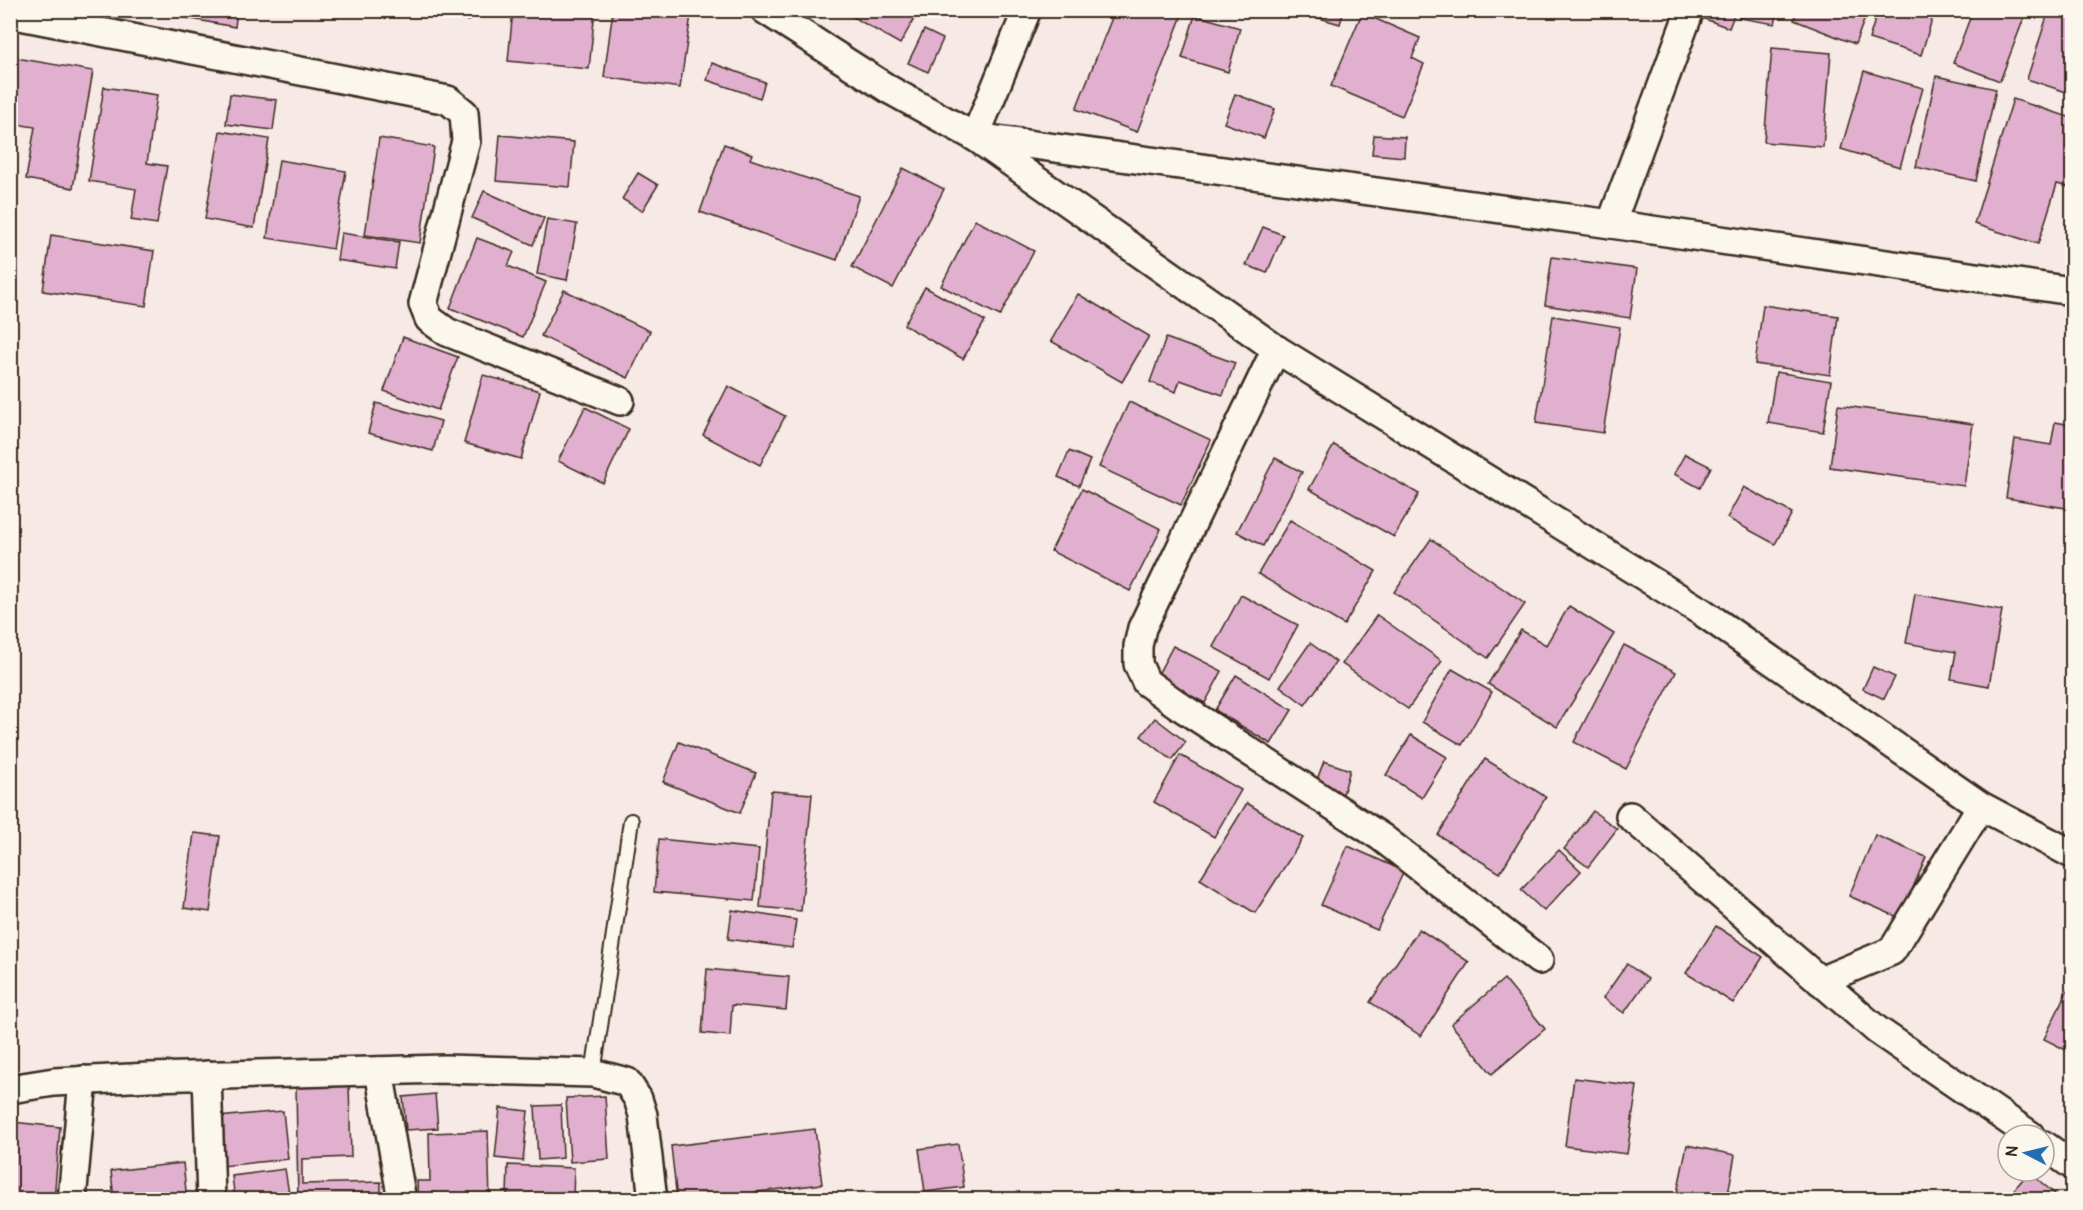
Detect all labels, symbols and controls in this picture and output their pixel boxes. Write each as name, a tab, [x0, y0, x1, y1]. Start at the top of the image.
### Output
north arrow	[1996, 1123, 2056, 1183]
text: N	[2002, 1145, 2023, 1158]

